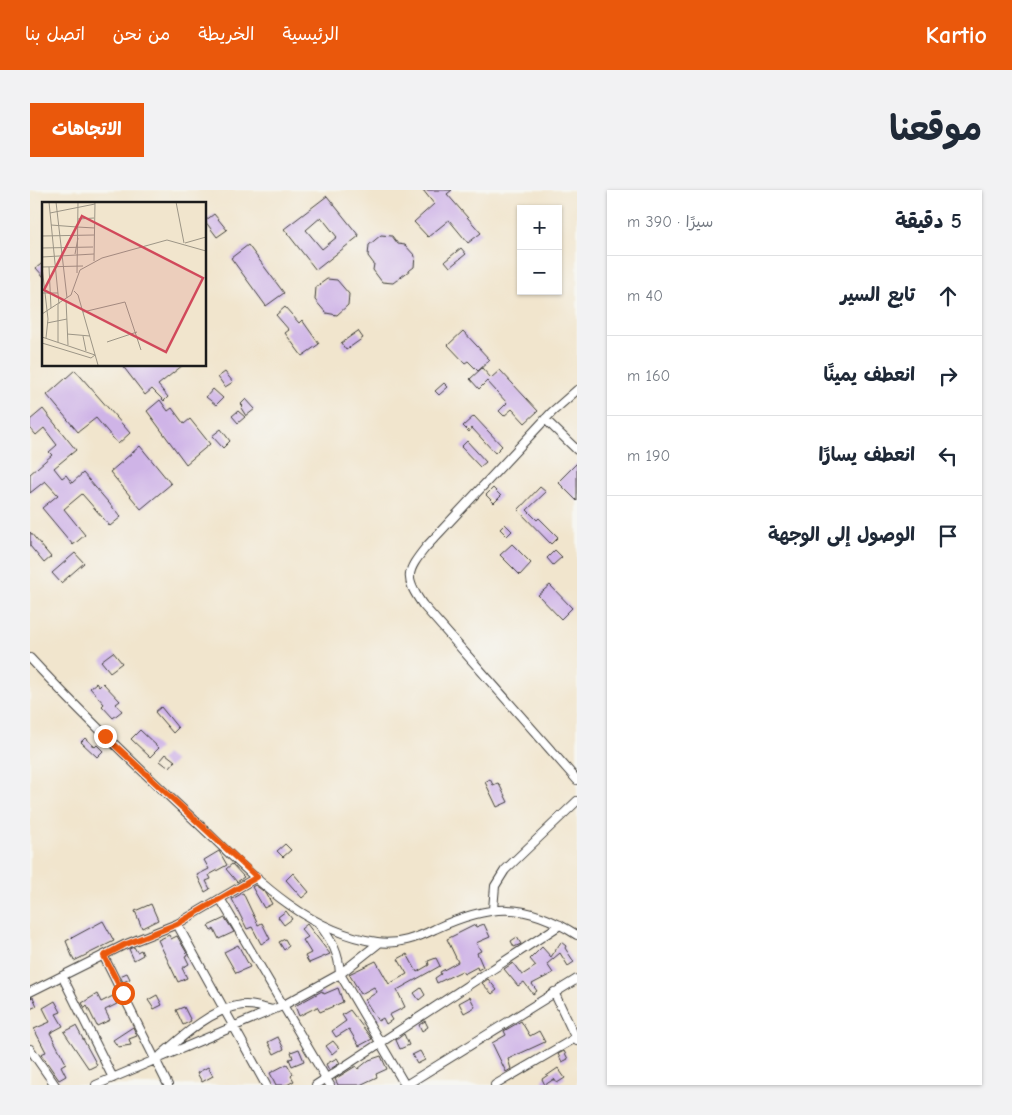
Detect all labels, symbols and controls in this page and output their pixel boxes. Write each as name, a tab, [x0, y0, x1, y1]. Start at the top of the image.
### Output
text: Kartio	[926, 21, 987, 49]
text: اتصل بنا	[25, 24, 85, 45]
text: من نحن	[113, 24, 170, 45]
text: الخريطة	[198, 24, 254, 45]
text: الرئيسية	[282, 24, 339, 45]
button: الاتجاهات	[30, 103, 144, 157]
text: موقعنا	[889, 108, 982, 149]
inset map	[42, 202, 206, 366]
map controls	[517, 205, 562, 295]
button: +	[517, 205, 562, 250]
text: 5 دقيقة	[895, 209, 962, 233]
text: سيرًا · 390 m	[627, 213, 713, 231]
button: −	[517, 250, 562, 295]
icon: ahead	[934, 282, 962, 310]
text: تابع السير	[841, 284, 915, 306]
text: 40 m	[627, 287, 663, 305]
icon: right	[934, 362, 962, 390]
text: انعطف يمينًا	[823, 364, 915, 386]
text: 160 m	[627, 367, 670, 385]
icon: left	[934, 442, 962, 470]
text: انعطف يسارًا	[818, 444, 915, 466]
text: 190 m	[627, 447, 670, 465]
icon: arrive	[934, 522, 962, 550]
text: الوصول إلى الوجهة	[768, 524, 915, 546]
route end	[94, 725, 117, 748]
route start	[112, 982, 135, 1005]

